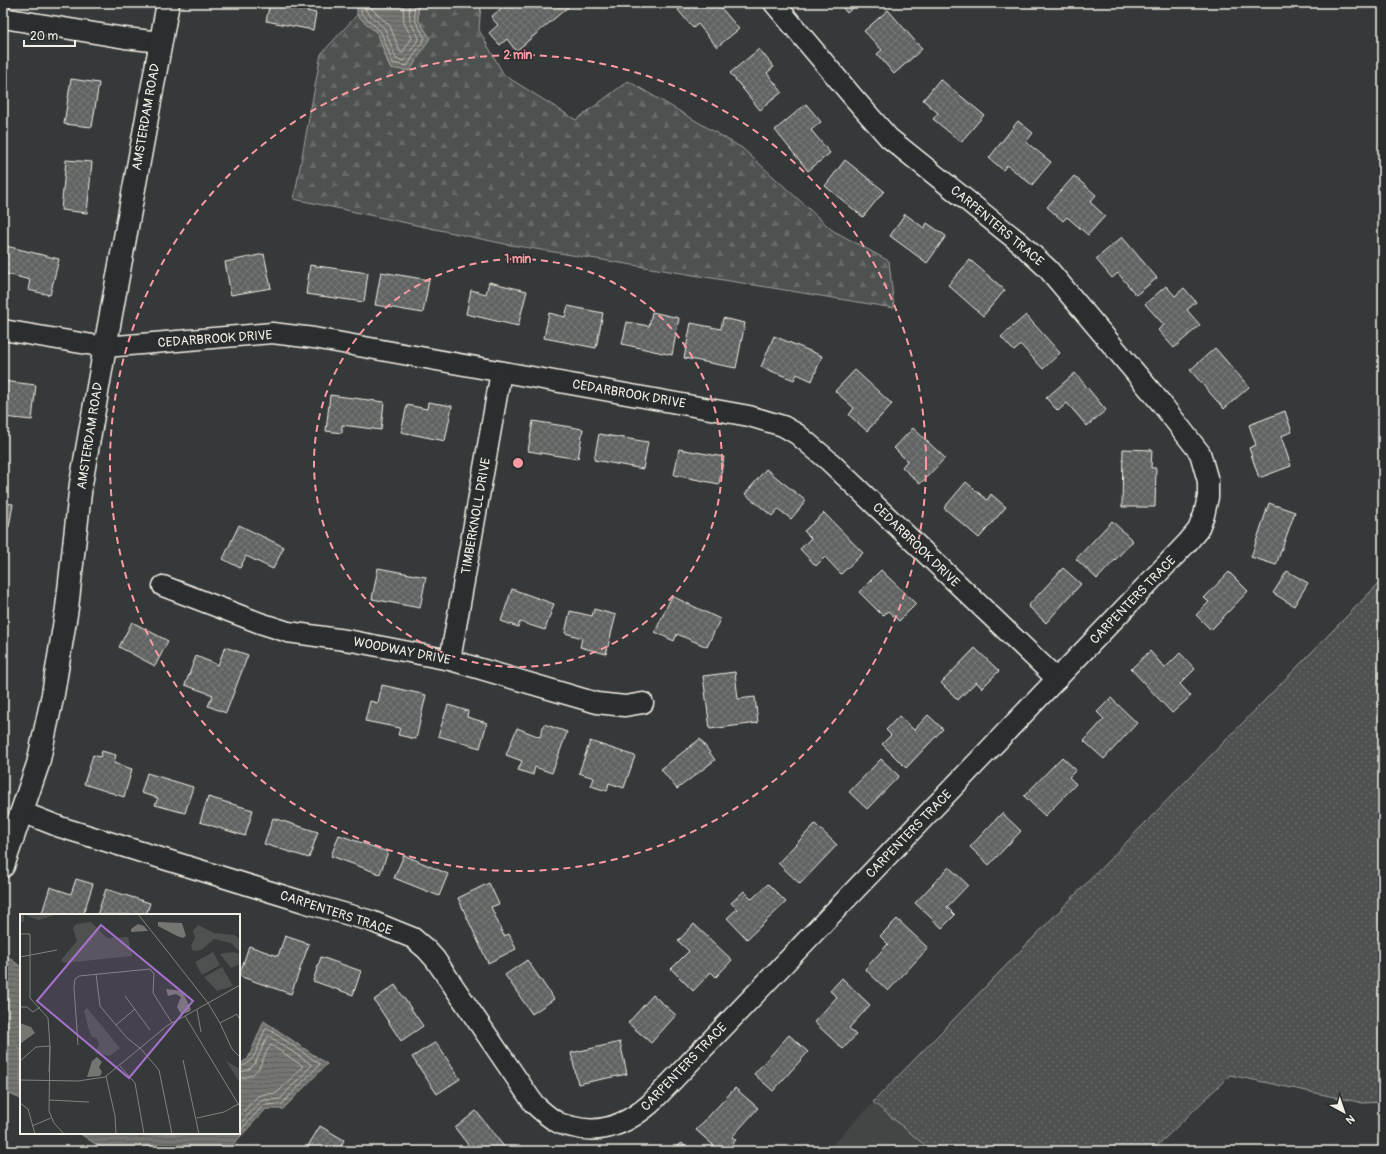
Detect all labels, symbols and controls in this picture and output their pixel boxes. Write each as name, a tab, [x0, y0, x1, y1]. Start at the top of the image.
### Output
scale bar	[24, 22, 75, 48]
text: 20 m	[30, 29, 59, 44]
text: 2 min	[504, 48, 533, 63]
street label: AMSTERDAM ROAD	[129, 62, 163, 172]
street label: CARPENTERS TRACE	[947, 182, 1047, 270]
text: 1 min	[505, 252, 532, 267]
street label: CEDARBROOK DRIVE	[157, 327, 273, 351]
street label: CEDARBROOK DRIVE	[571, 376, 687, 412]
street label: AMSTERDAM ROAD	[74, 381, 106, 491]
street label: TIMBERKNOLL DRIVE	[458, 456, 494, 576]
centre of rings	[511, 456, 525, 470]
street label: CEDARBROOK DRIVE	[869, 499, 963, 591]
street label: CARPENTERS TRACE	[1087, 552, 1179, 648]
street label: WOODWAY DRIVE	[352, 634, 452, 668]
street label: CARPENTERS TRACE	[863, 786, 955, 882]
street label: CARPENTERS TRACE	[278, 887, 394, 939]
inset map	[20, 914, 240, 1134]
street label: CARPENTERS TRACE	[638, 1019, 730, 1115]
north arrow	[1324, 1092, 1364, 1132]
text: N	[1343, 1112, 1357, 1127]

